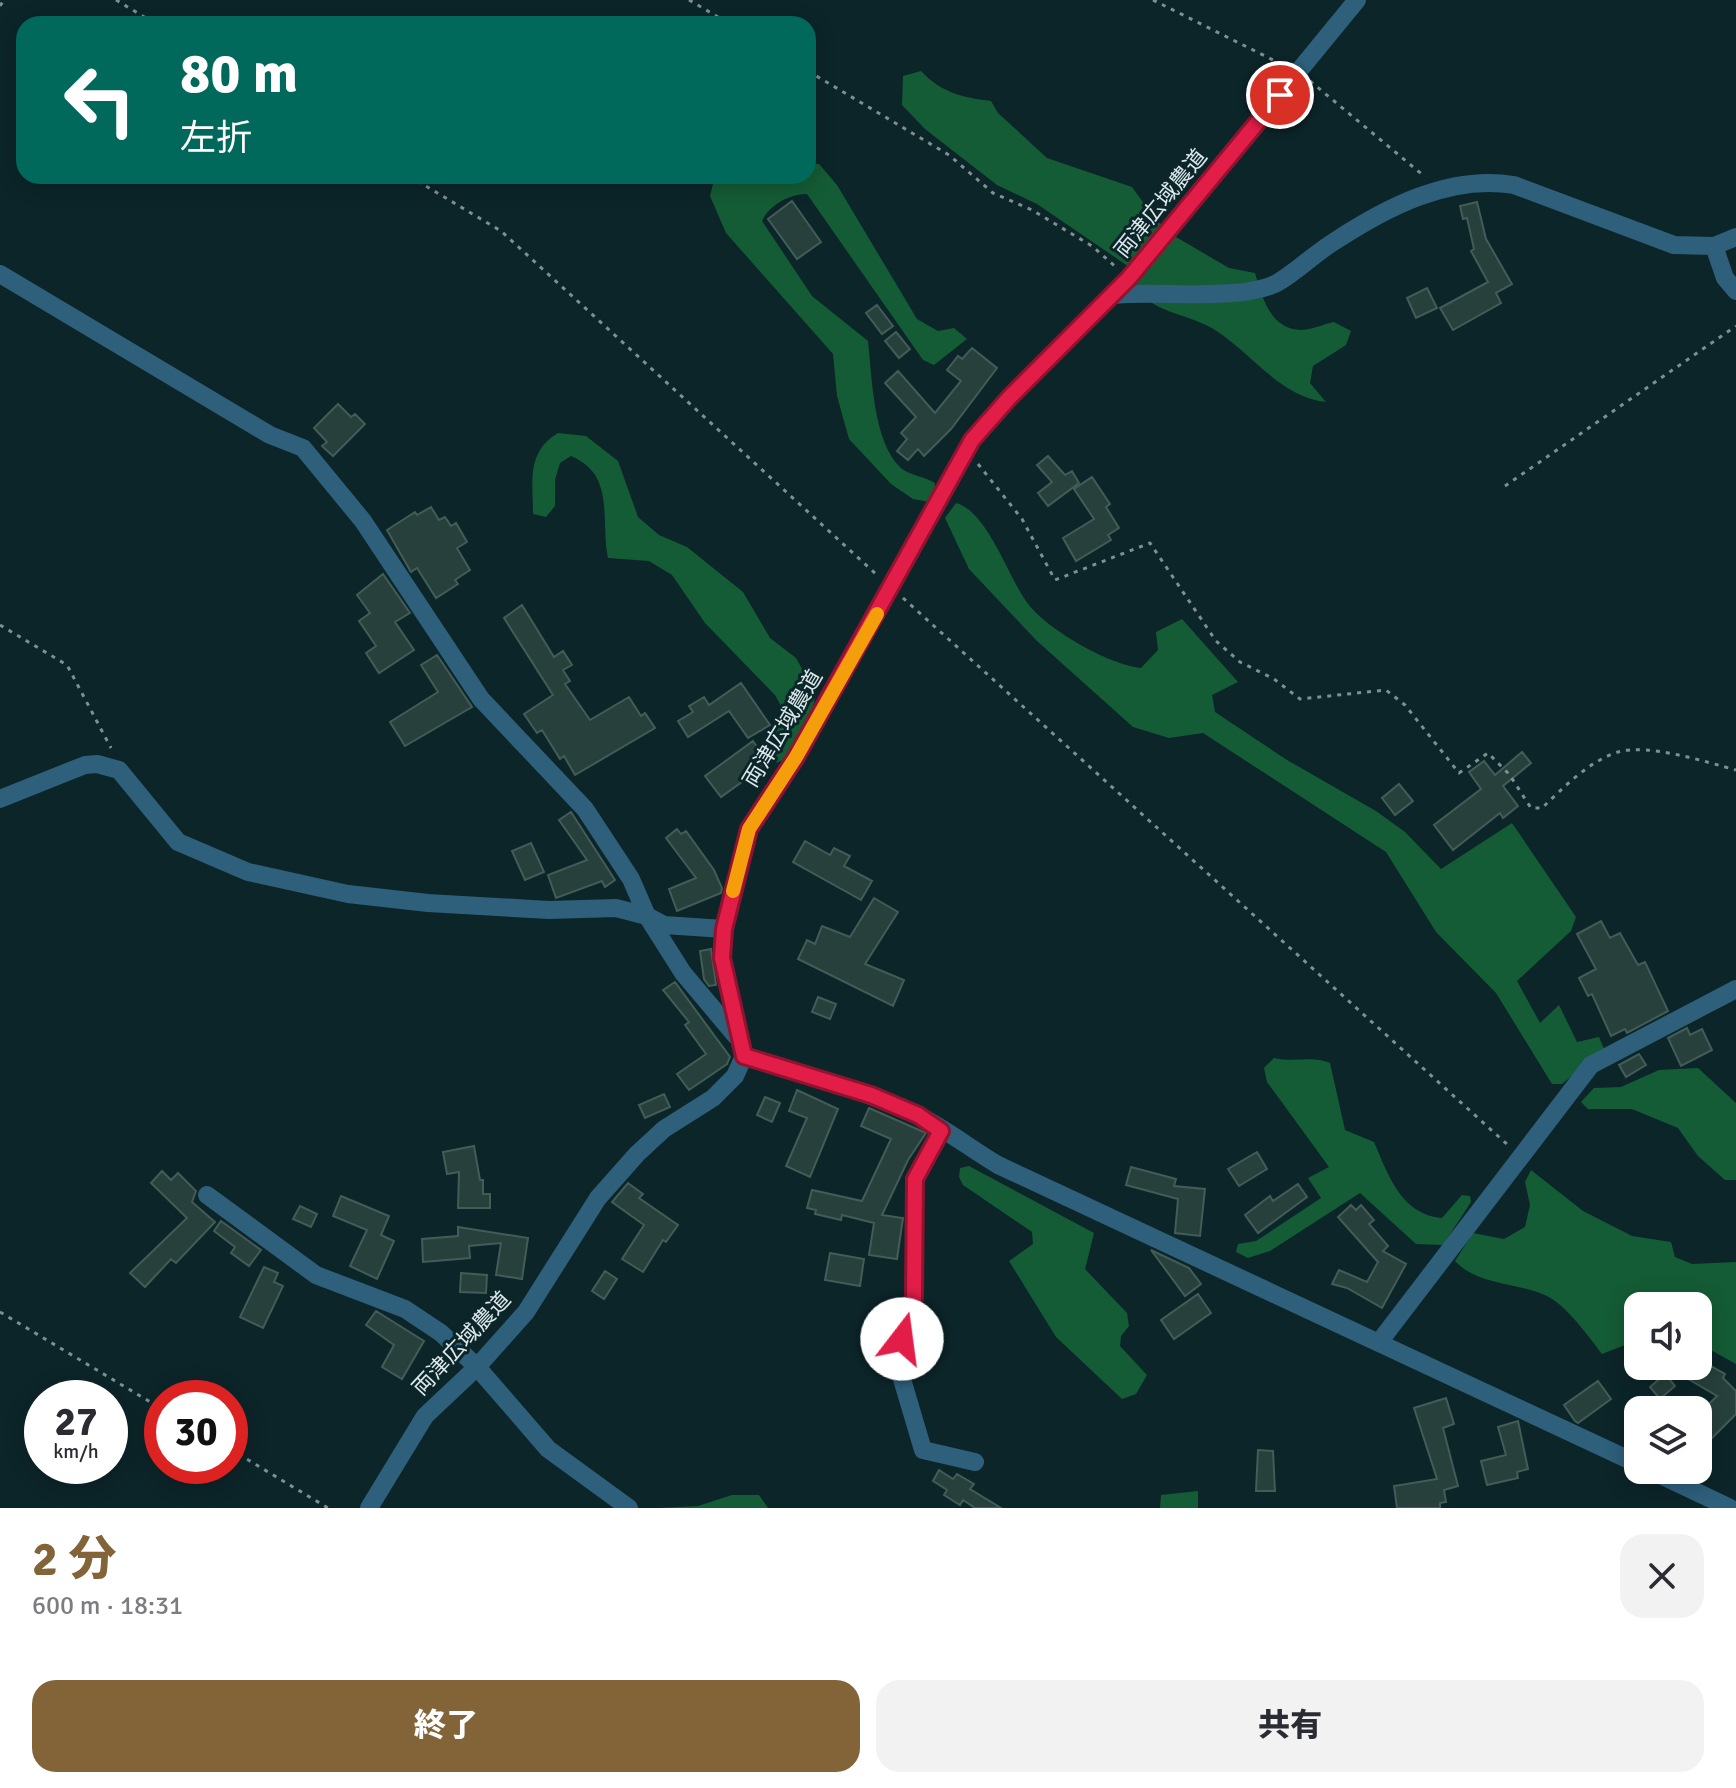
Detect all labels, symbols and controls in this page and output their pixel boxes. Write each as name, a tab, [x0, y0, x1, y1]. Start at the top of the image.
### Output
text: 80 m	[180, 39, 298, 108]
icon: left	[48, 48, 152, 152]
pin	[1246, 61, 1314, 129]
icon: arrive	[1258, 73, 1302, 117]
text: 左折	[180, 116, 252, 161]
street label: 両津広域農道	[1108, 144, 1212, 263]
street label: 両津広域農道	[737, 665, 828, 792]
street label: 両津広域農道	[406, 1286, 516, 1401]
map controls	[1624, 1292, 1712, 1484]
button: sound	[1624, 1292, 1712, 1380]
position arrow	[860, 1297, 944, 1381]
speed limit sign: 30	[144, 1380, 248, 1484]
button: layers	[1624, 1396, 1712, 1484]
text: 27	[54, 1397, 98, 1447]
text: km/h	[53, 1439, 99, 1464]
text: 2 分	[32, 1530, 116, 1589]
button: close	[1620, 1534, 1704, 1618]
text: 600 m · 18:31	[32, 1590, 183, 1622]
button: 終了	[32, 1680, 860, 1772]
button: 共有	[876, 1680, 1704, 1772]

